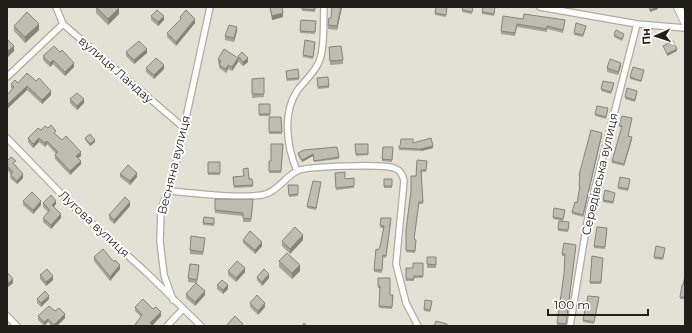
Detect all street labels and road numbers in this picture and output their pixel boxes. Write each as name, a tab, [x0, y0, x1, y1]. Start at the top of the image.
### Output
street label: вулиця Ландау	[76, 33, 157, 106]
street label: Середівська вулиця	[578, 111, 621, 237]
street label: Весняна вулиця	[154, 114, 193, 216]
street label: Лугова вулиця	[56, 187, 133, 260]

